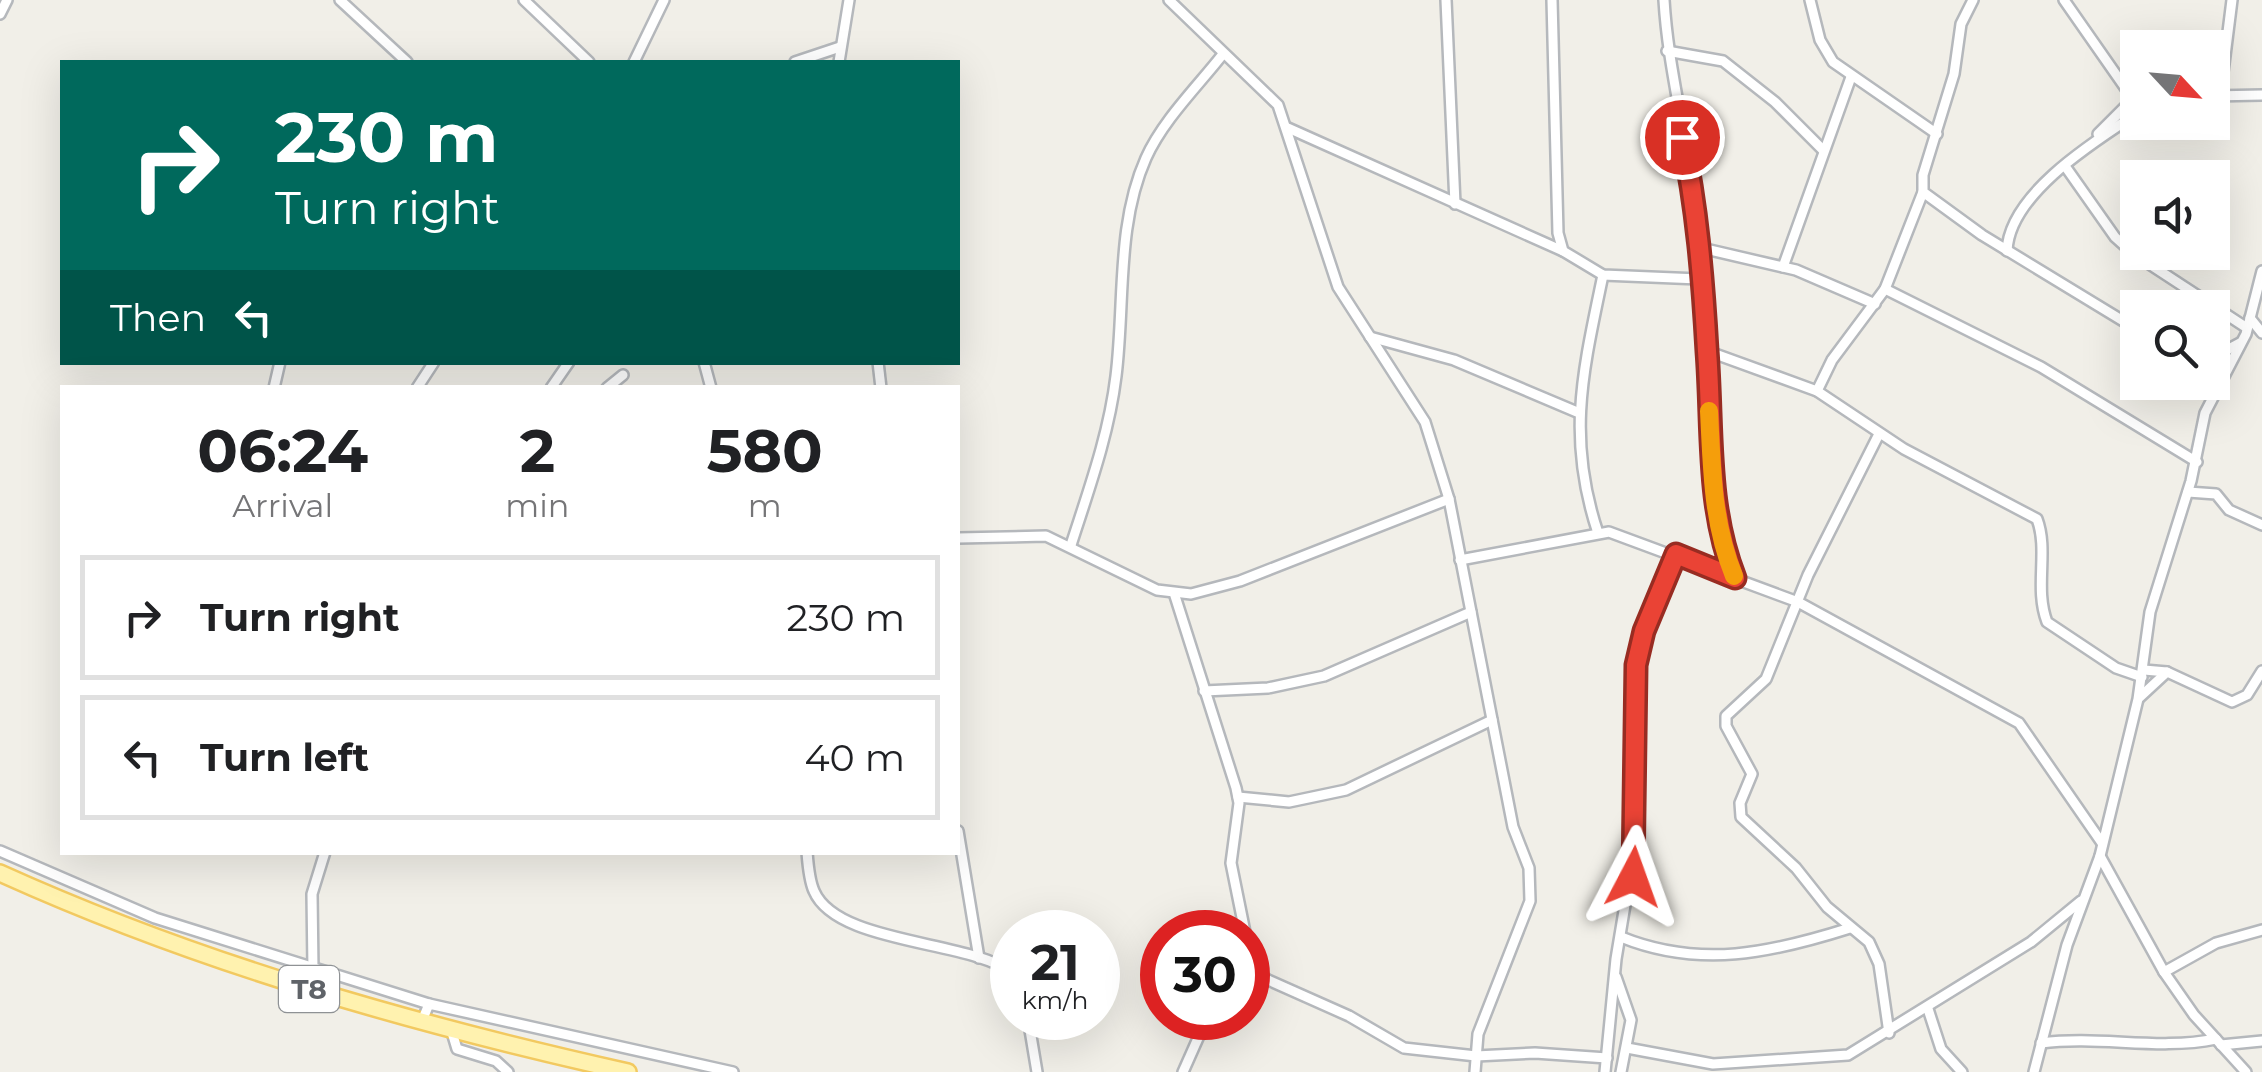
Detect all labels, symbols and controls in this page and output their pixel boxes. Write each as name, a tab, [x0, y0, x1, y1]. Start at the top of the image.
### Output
north arrow	[2120, 30, 2230, 140]
map controls	[2120, 30, 2230, 400]
text: 230 m	[275, 94, 499, 180]
pin	[1640, 95, 1725, 180]
icon: right	[110, 100, 240, 230]
icon: arrive	[1655, 110, 1710, 165]
button: sound	[2120, 160, 2230, 270]
text: Turn right	[275, 180, 500, 235]
icon: left	[226, 290, 281, 345]
button: search	[2120, 290, 2230, 400]
text: Then	[110, 294, 206, 341]
text: 06:24	[197, 414, 368, 487]
text: 2	[520, 414, 555, 487]
text: 580	[707, 414, 823, 487]
text: Arrival	[232, 486, 333, 525]
text: min	[505, 486, 569, 525]
text: m	[748, 486, 782, 525]
icon: right	[115, 590, 170, 645]
text: Turn right	[200, 594, 399, 641]
text: 230 m	[787, 594, 905, 641]
icon: left	[115, 730, 170, 785]
text: Turn left	[200, 734, 369, 781]
text: 40 m	[804, 734, 905, 781]
position arrow	[1581, 825, 1685, 929]
speed limit sign: 30	[1140, 910, 1270, 1040]
text: 21	[1030, 932, 1080, 993]
road number: T8	[279, 966, 339, 1012]
text: km/h	[1022, 985, 1088, 1015]

